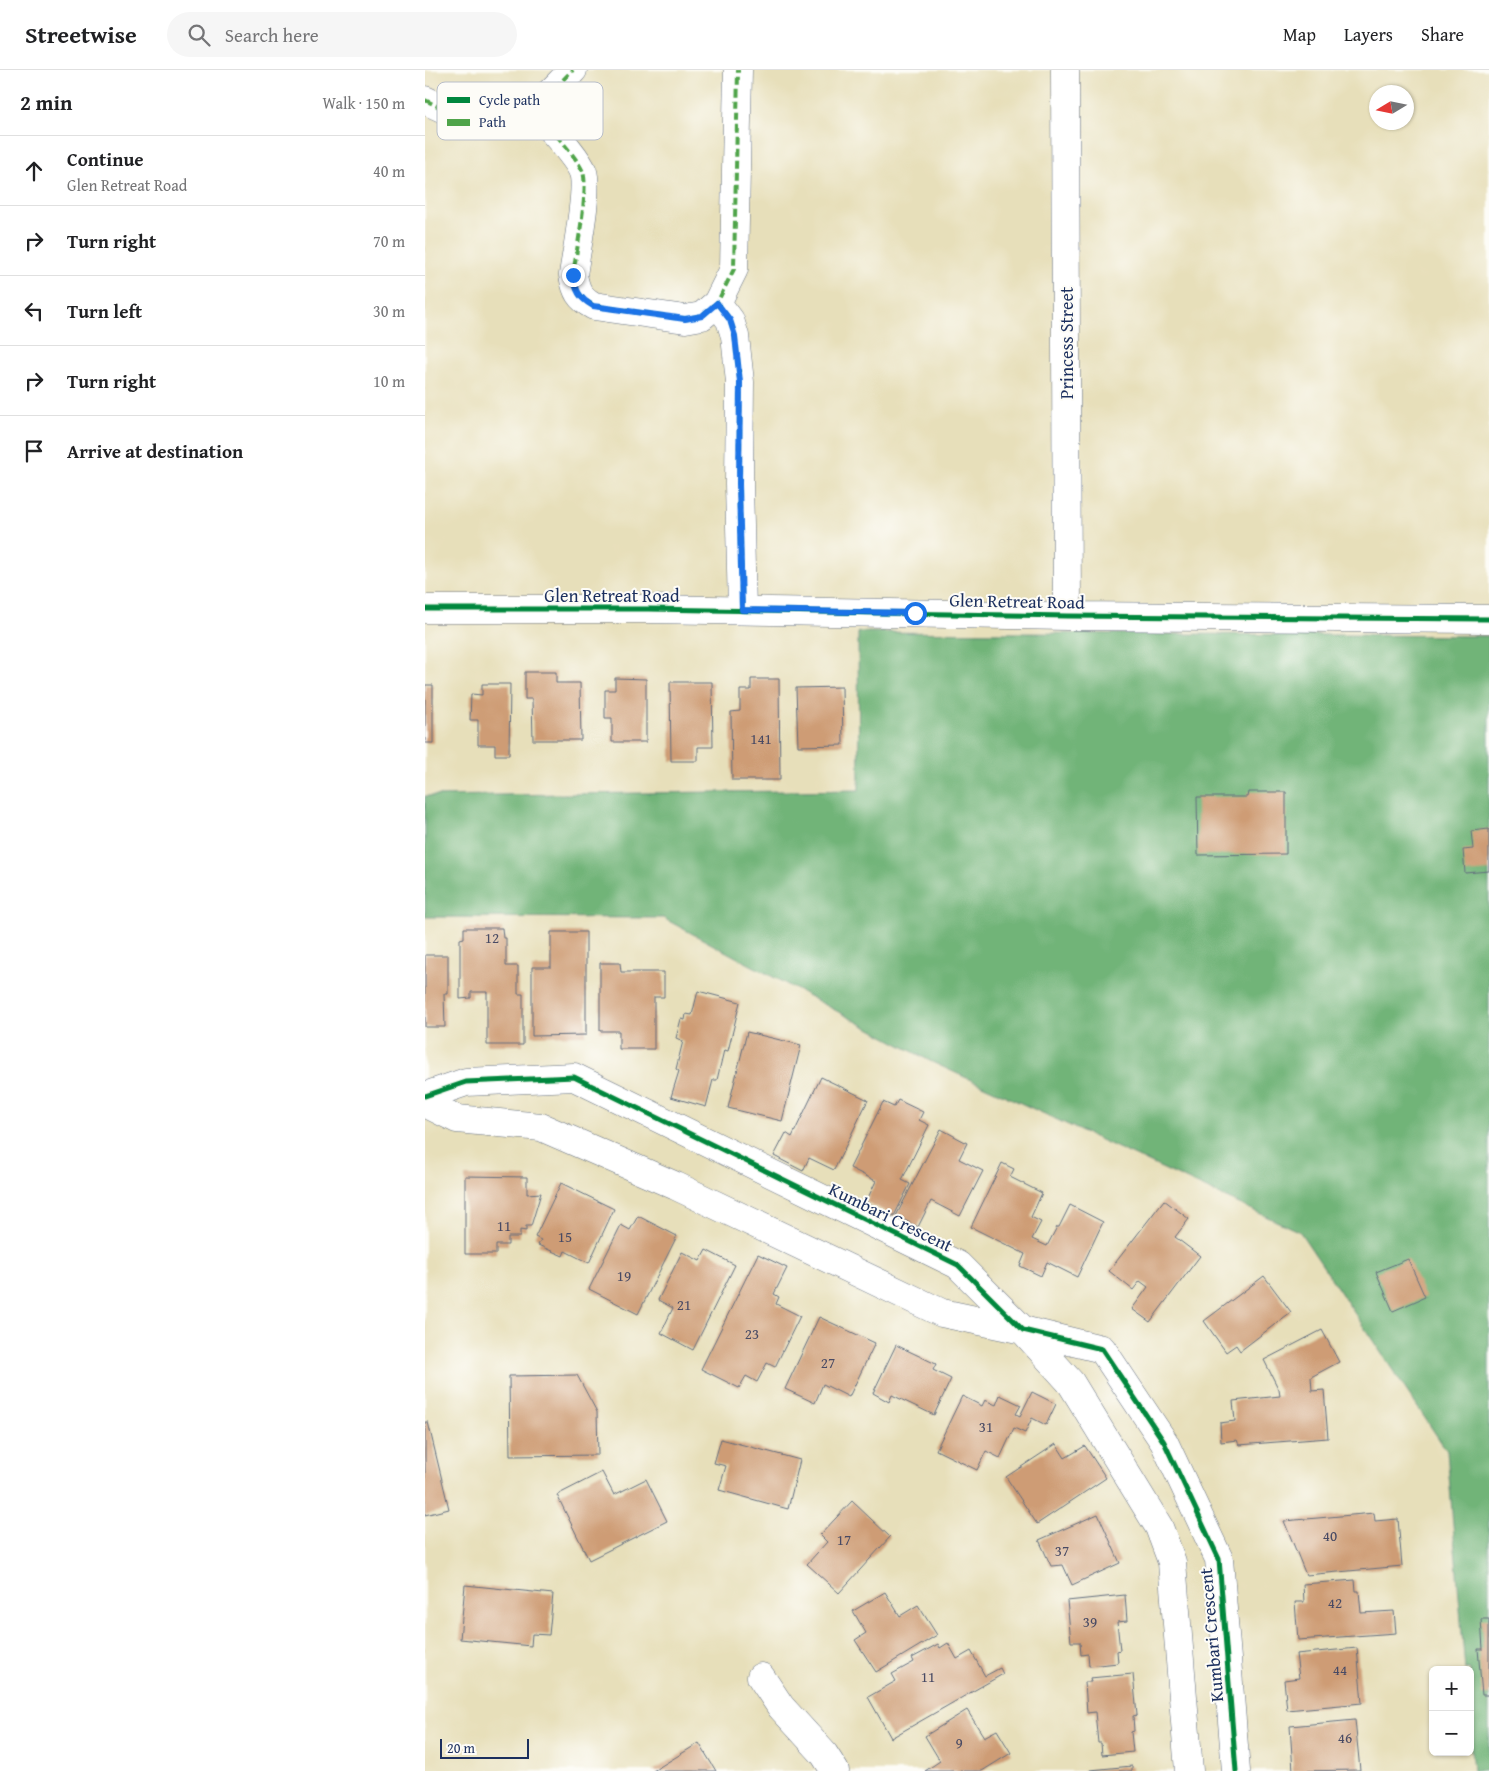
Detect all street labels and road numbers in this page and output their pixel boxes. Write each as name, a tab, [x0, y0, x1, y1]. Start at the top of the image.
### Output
street label: Princess Street	[1053, 286, 1080, 399]
street label: Glen Retreat Road	[544, 582, 680, 609]
street label: Glen Retreat Road	[949, 586, 1085, 616]
street label: Kumbari Crescent	[825, 1175, 958, 1259]
street label: Kumbari Crescent	[1192, 1566, 1230, 1703]

